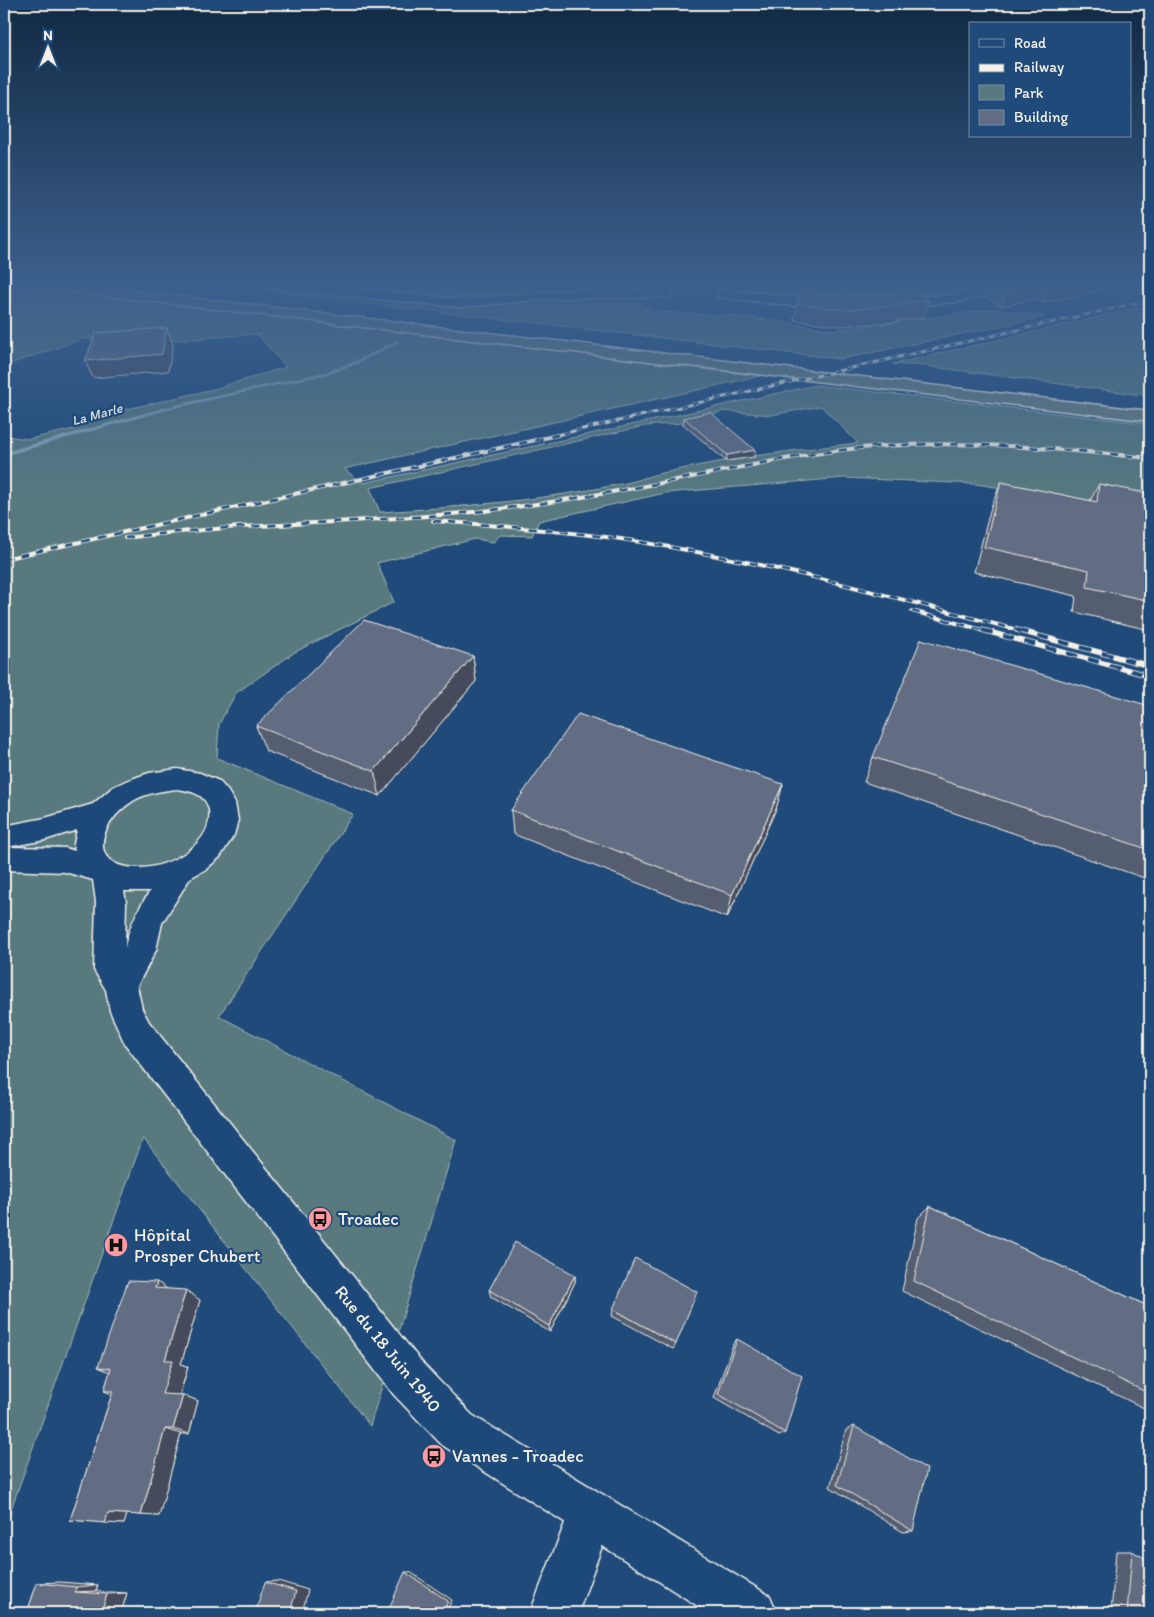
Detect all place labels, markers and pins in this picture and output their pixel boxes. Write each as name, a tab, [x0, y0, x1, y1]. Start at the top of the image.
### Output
bus stop icon: Troadec	[307, 1206, 333, 1232]
place label: Troadec	[338, 1208, 399, 1230]
place label: Hôpital Prosper Chubert	[134, 1224, 261, 1267]
hospital icon: Hôpital Prosper Chubert	[103, 1232, 129, 1258]
bus stop icon: Vannes - Troadec	[421, 1443, 447, 1469]
place label: Vannes - Troadec	[452, 1445, 584, 1467]

